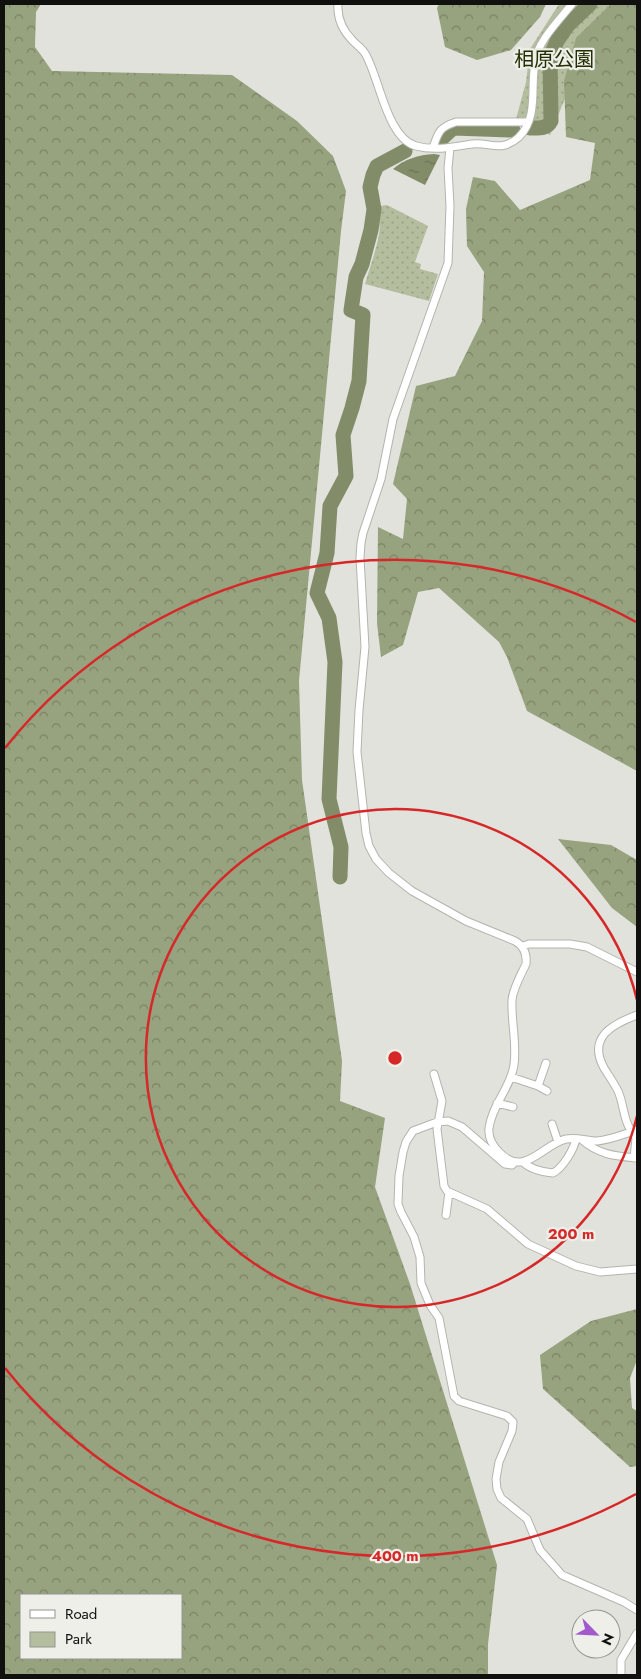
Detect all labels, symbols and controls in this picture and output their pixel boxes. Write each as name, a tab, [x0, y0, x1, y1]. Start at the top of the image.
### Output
park label: 相原公園	[514, 45, 594, 74]
centre of rings	[386, 1049, 404, 1067]
text: 200 m	[548, 1223, 594, 1245]
text: 400 m	[371, 1545, 419, 1567]
legend	[20, 1594, 182, 1659]
text: Road	[65, 1603, 97, 1625]
north arrow	[571, 1609, 621, 1659]
text: Park	[65, 1628, 92, 1650]
text: N	[596, 1630, 619, 1648]

